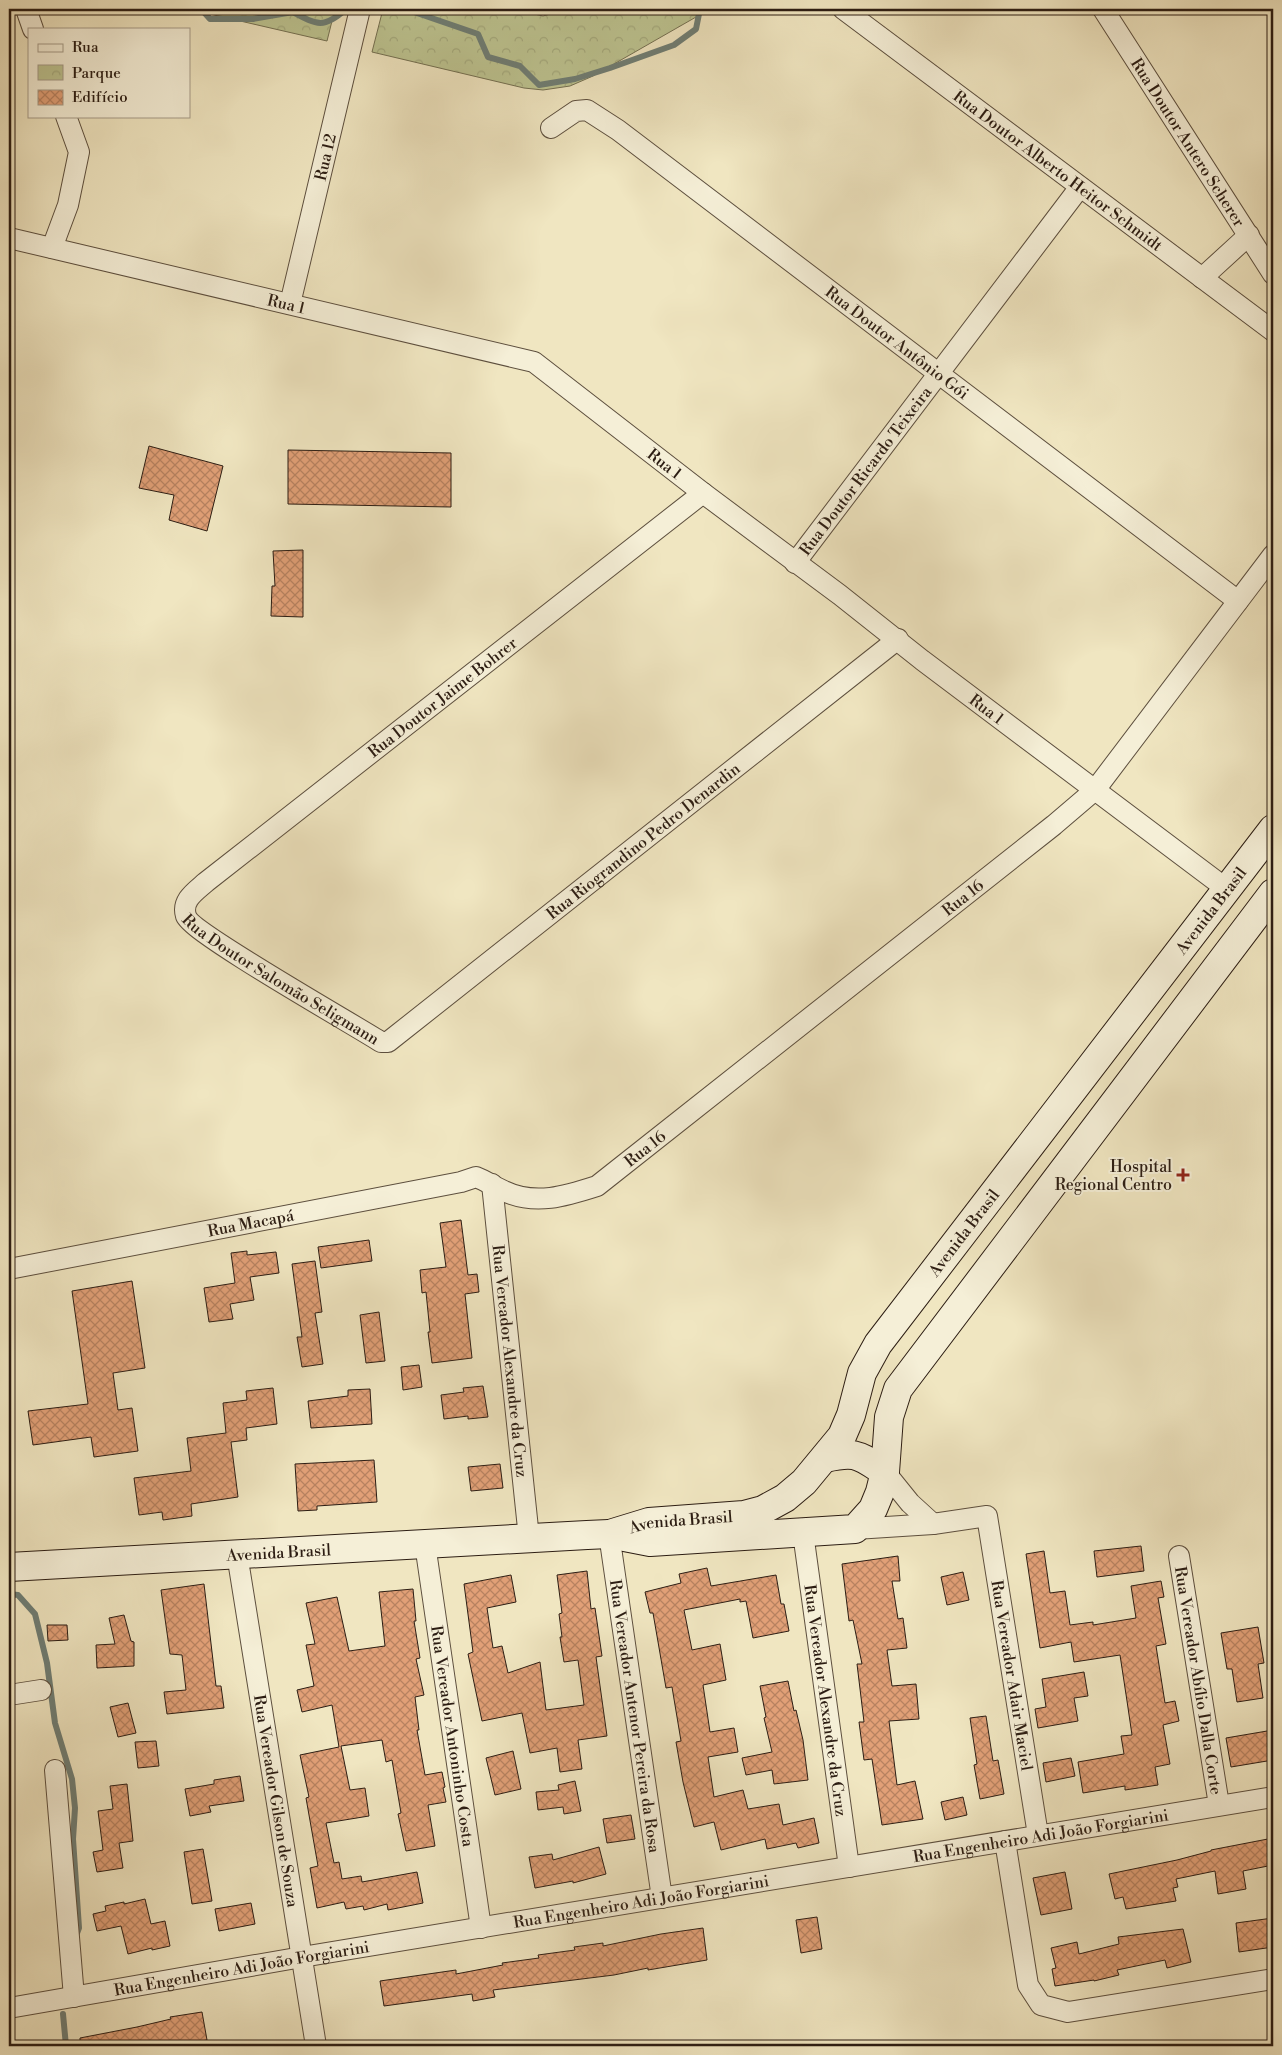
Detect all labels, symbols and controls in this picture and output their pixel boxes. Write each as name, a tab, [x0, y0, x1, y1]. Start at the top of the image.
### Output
legend	[28, 28, 190, 118]
text: Rua	[72, 38, 99, 57]
street label: Rua Doutor Antero Scherer	[1126, 54, 1249, 231]
text: Parque	[72, 64, 121, 83]
street label: Rua Doutor Alberto Heitor Schmidt	[949, 86, 1167, 256]
text: Edifício	[72, 88, 128, 107]
street label: Rua 12	[311, 132, 341, 183]
street label: Rua Doutor Antônio Gói	[821, 282, 973, 404]
street label: Rua 1	[265, 290, 307, 319]
street label: Rua Doutor Ricardo Teixeira	[795, 382, 937, 560]
street label: Rua 1	[643, 445, 686, 484]
street label: Rua Doutor Jaime Bohrer	[364, 633, 521, 762]
street label: Rua 1	[965, 690, 1008, 729]
street label: Rua Riograndino Pedro Denardin	[543, 758, 745, 924]
street label: Avenida Brasil	[1171, 863, 1251, 959]
street label: Rua 16	[938, 875, 988, 921]
street label: Rua Doutor Salomão Seligmann	[178, 910, 383, 1050]
street label: Rua 16	[621, 1126, 671, 1172]
place label: Hospital Regional Centro	[1055, 1157, 1172, 1195]
marker: Hospital Regional Centro	[1176, 1168, 1190, 1182]
street label: Avenida Brasil	[924, 1185, 1004, 1282]
street label: Rua Macapá	[206, 1205, 296, 1242]
street label: Rua Vereador Alexandre da Cruz	[487, 1244, 532, 1478]
street label: Avenida Brasil	[625, 1507, 734, 1539]
street label: Avenida Brasil	[225, 1540, 332, 1566]
street label: Rua Vereador Abílio Dalla Corte	[1170, 1565, 1226, 1796]
street label: Rua Vereador Antenor Pereira da Rosa	[605, 1578, 664, 1855]
street label: Rua Vereador Adair Maciel	[986, 1579, 1037, 1773]
street label: Rua Vereador Alexandre da Cruz	[799, 1583, 851, 1818]
street label: Rua Vereador Antoninho Costa	[426, 1624, 478, 1849]
street label: Rua Vereador Gilson de Souza	[249, 1693, 303, 1910]
street label: Rua Engenheiro Adi João Forgiarini	[911, 1805, 1170, 1867]
street label: Rua Engenheiro Adi João Forgiarini	[512, 1871, 770, 1933]
street label: Rua Engenheiro Adi João Forgiarini	[112, 1937, 371, 2001]

